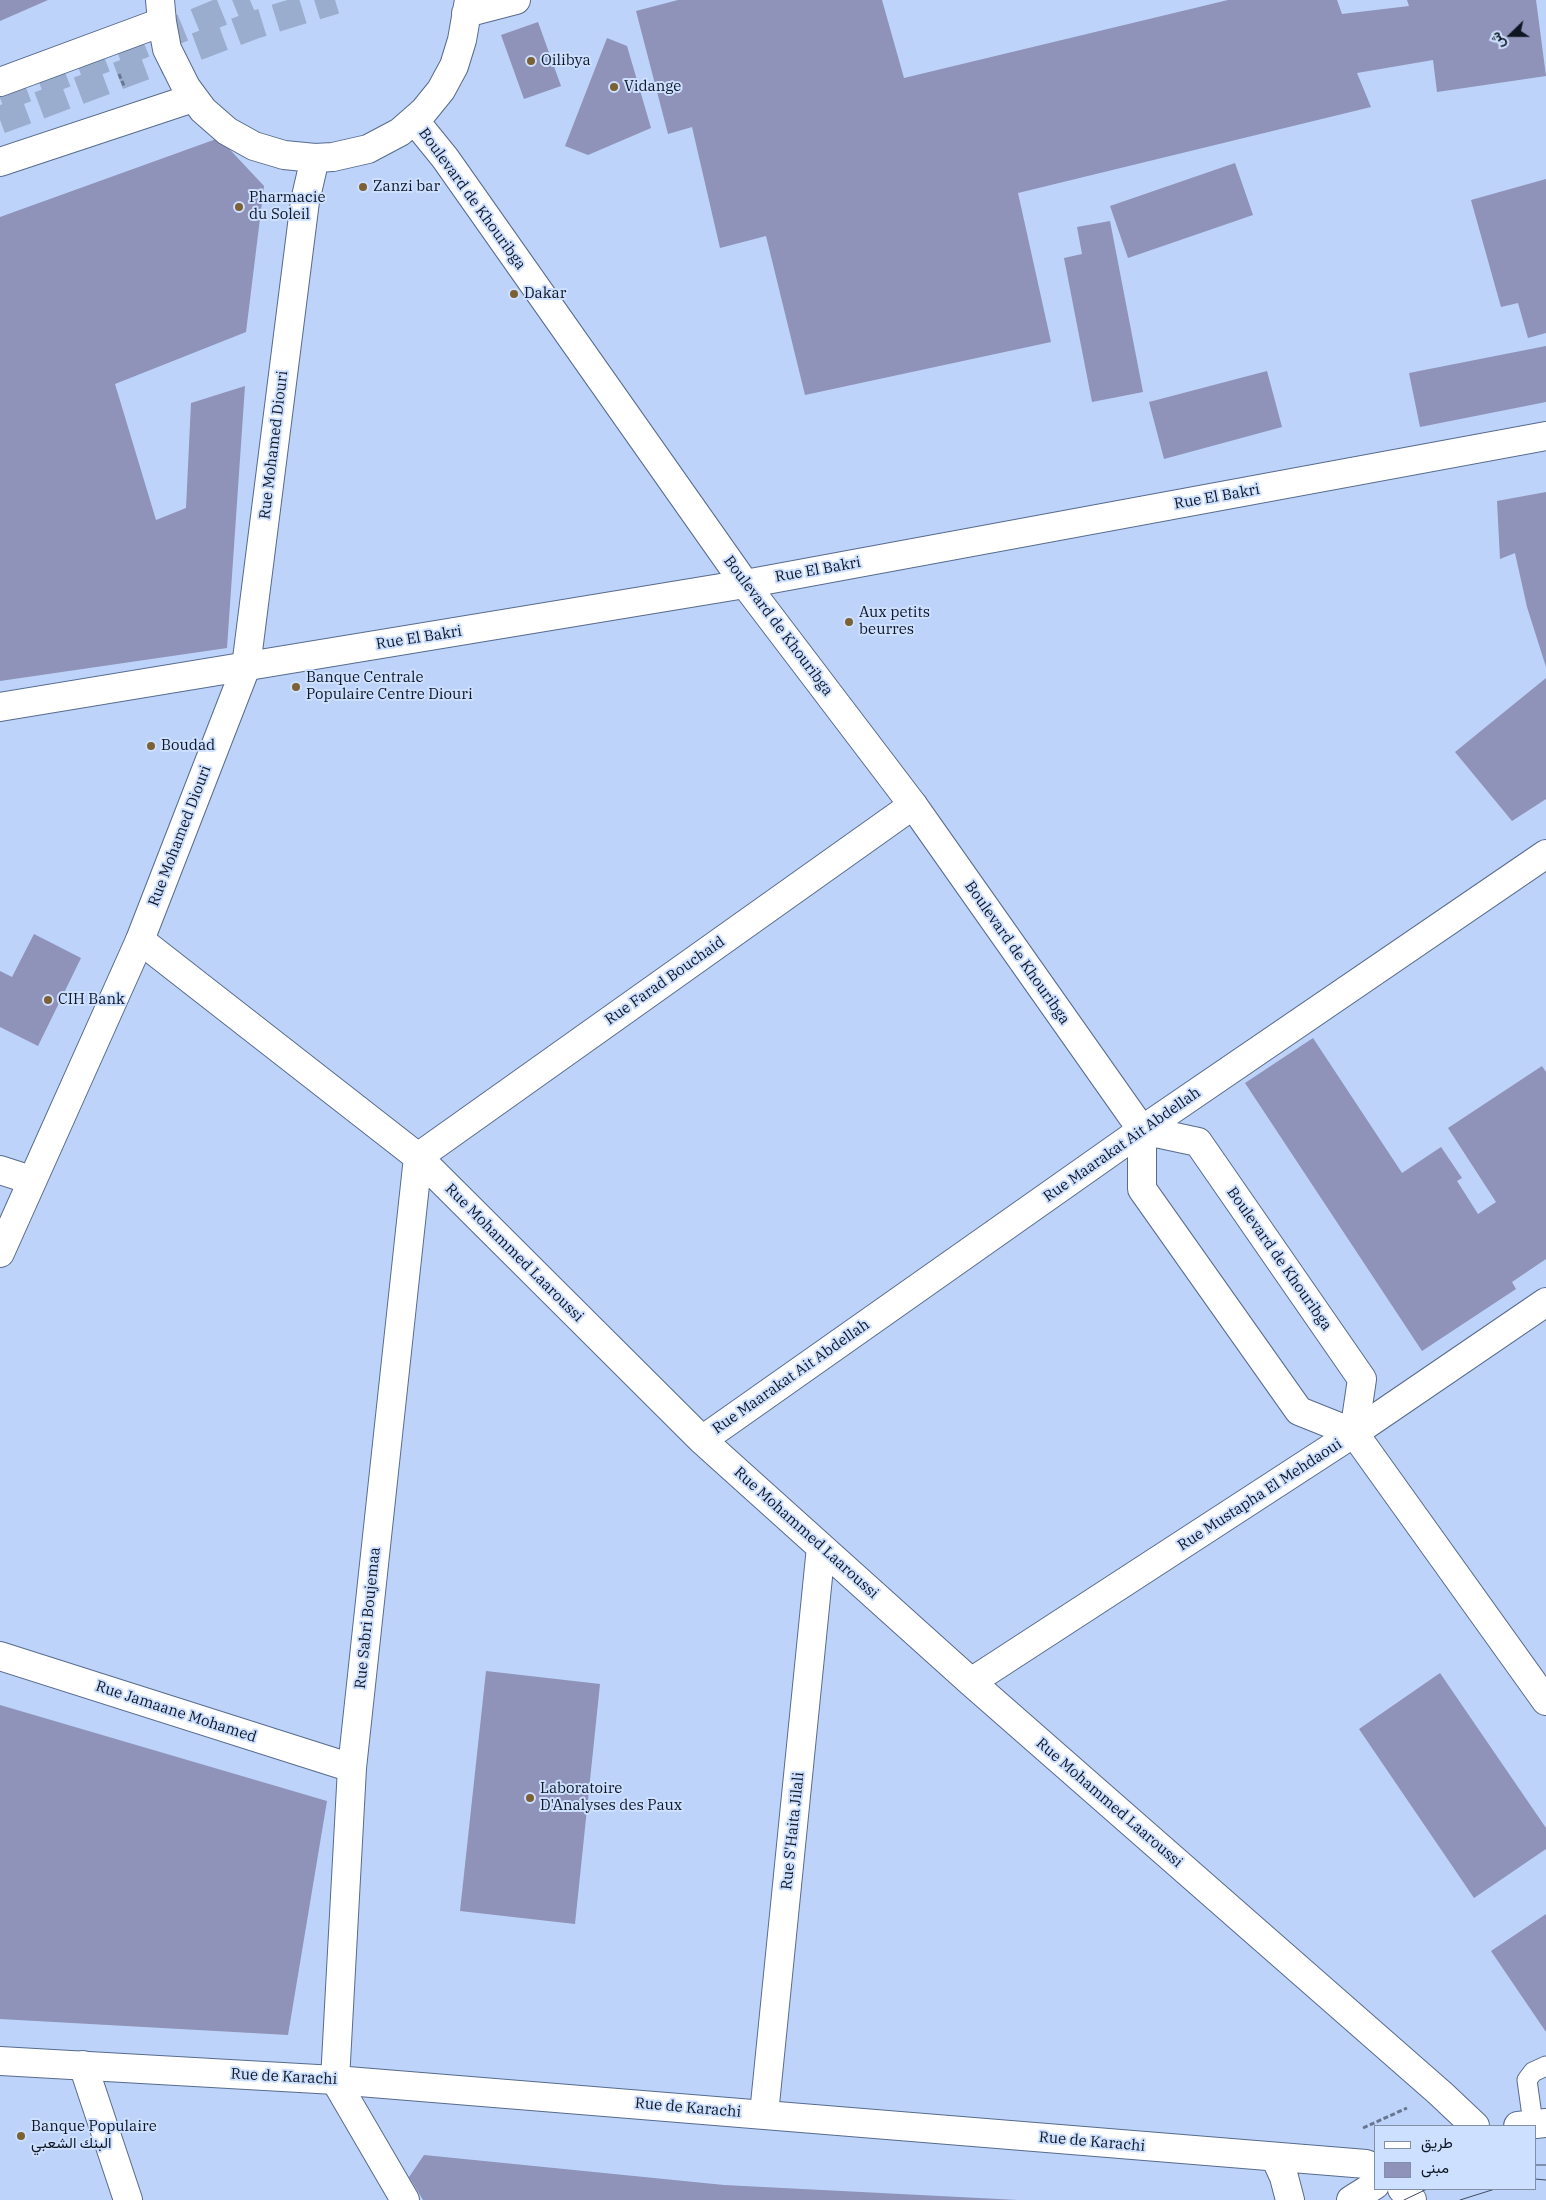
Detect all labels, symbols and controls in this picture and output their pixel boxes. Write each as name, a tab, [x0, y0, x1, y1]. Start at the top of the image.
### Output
north arrow	[1486, 10, 1536, 60]
text: ش	[1486, 29, 1509, 52]
place label: Oilibya	[541, 52, 591, 70]
marker: Oilibya	[525, 55, 537, 67]
place label: Vidange	[624, 78, 681, 96]
marker: Vidange	[608, 81, 620, 93]
street label: Boulevard de Khouribga	[415, 125, 529, 273]
place label: Zanzi bar	[373, 178, 440, 196]
marker: Zanzi bar	[357, 181, 369, 193]
place label: Pharmacie du Soleil	[249, 189, 326, 224]
marker: Pharmacie du Soleil	[233, 201, 245, 213]
place label: Dakar	[524, 285, 566, 303]
marker: Dakar	[508, 288, 520, 300]
street label: Rue Mohamed Diouri	[256, 370, 292, 520]
street label: Rue El Bakri	[1173, 481, 1261, 513]
street label: Boulevard de Khouribga	[719, 552, 837, 700]
street label: Rue El Bakri	[774, 554, 862, 586]
place label: Aux petits beurres	[859, 604, 930, 639]
marker: Aux petits beurres	[843, 616, 855, 628]
street label: Rue El Bakri	[375, 622, 463, 654]
place label: Banque Centrale Populaire Centre Diouri	[306, 669, 473, 704]
marker: Banque Centrale Populaire Centre Diouri	[290, 681, 302, 693]
place label: Boudad	[161, 737, 215, 755]
marker: Boudad	[145, 740, 157, 752]
street label: Rue Mohamed Diouri	[145, 763, 215, 909]
street label: Boulevard de Khouribga	[961, 878, 1073, 1028]
street label: Rue Farad Bouchaid	[602, 933, 728, 1029]
place label: CIH Bank	[58, 991, 125, 1009]
marker: CIH Bank	[42, 994, 54, 1006]
street label: Rue Maarakat Ait Abdellah	[1040, 1084, 1204, 1206]
street label: Rue Mohammed Laaroussi	[441, 1180, 587, 1326]
street label: Boulevard de Khouribga	[1223, 1184, 1335, 1334]
street label: Rue Maarakat Ait Abdellah	[709, 1316, 873, 1438]
street label: Rue Mustapha El Mehdaoui	[1175, 1435, 1345, 1555]
street label: Rue Mohammed Laaroussi	[730, 1463, 882, 1603]
street label: Rue Sabri Boujemaa	[352, 1546, 384, 1690]
street label: Rue Jamaane Mohamed	[93, 1677, 259, 1747]
street label: Rue Mohammed Laaroussi	[1032, 1734, 1186, 1872]
street label: Rue S'Haita Jilali	[778, 1771, 808, 1891]
place label: Laboratoire D'Analyses des Paux	[540, 1780, 682, 1815]
marker: Laboratoire D'Analyses des Paux	[524, 1792, 536, 1804]
street label: Rue de Karachi	[230, 2065, 338, 2089]
street label: Rue de Karachi	[634, 2094, 742, 2122]
place label: Banque Populaire البنك الشعبي	[31, 2118, 157, 2153]
legend	[1374, 2125, 1536, 2190]
street label: Rue de Karachi	[1038, 2128, 1146, 2156]
marker: Banque Populaire البنك الشعبي	[15, 2130, 27, 2142]
text: طريق	[1421, 2133, 1453, 2152]
text: مبنى	[1421, 2158, 1449, 2177]

